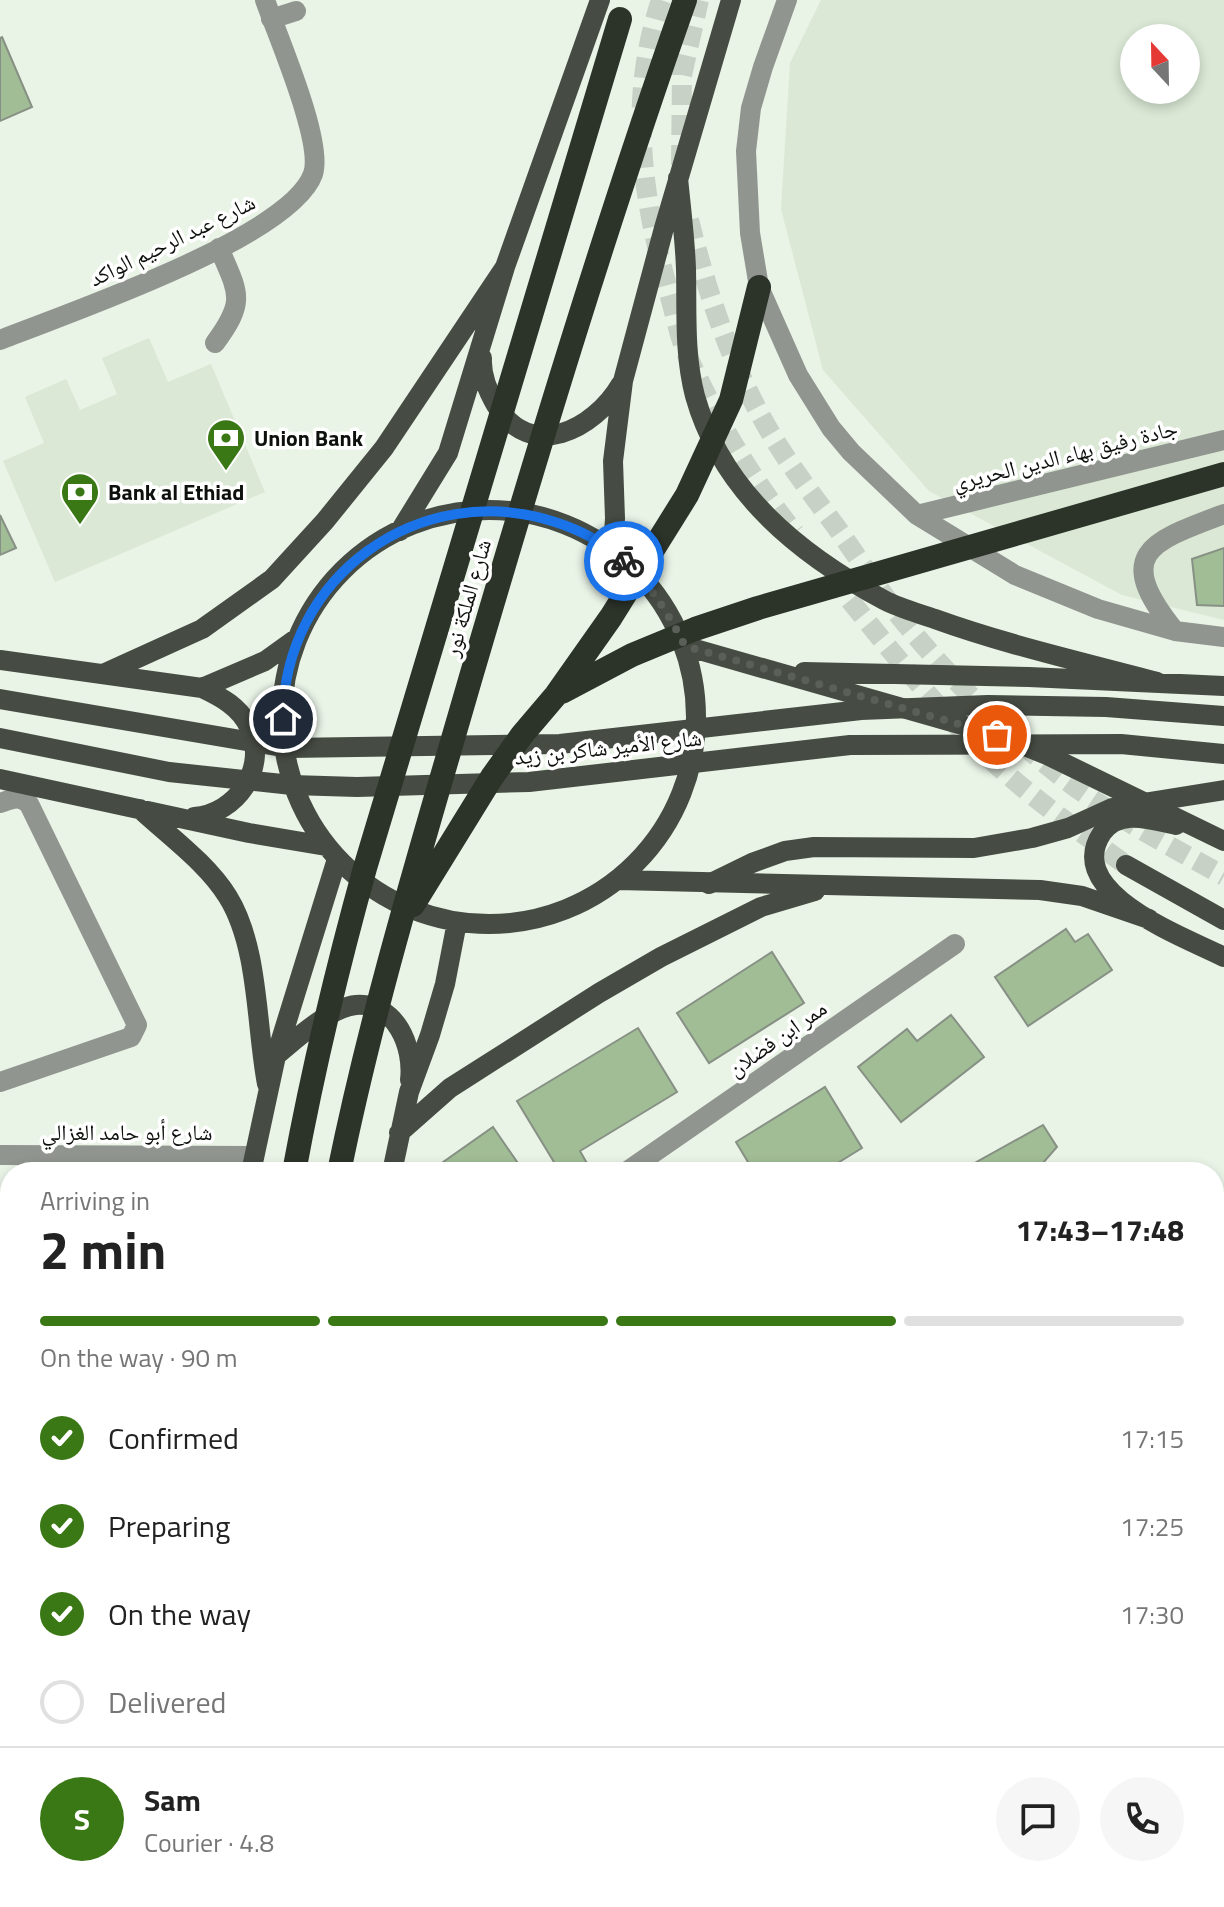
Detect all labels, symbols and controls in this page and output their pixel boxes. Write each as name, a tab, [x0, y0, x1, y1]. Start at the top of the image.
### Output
north arrow	[1120, 24, 1200, 104]
map controls	[1120, 24, 1200, 104]
street label: شارع عبد الرحيم الواكد	[83, 185, 261, 295]
street label: جادة رفيق بهاء الدين الحريري	[949, 411, 1181, 500]
bank icon: Union Bank	[205, 417, 247, 472]
place label: Union Bank	[254, 421, 364, 455]
bank icon: Bank al Ethiad	[59, 471, 101, 526]
place label: Bank al Ethiad	[108, 475, 244, 509]
courier	[584, 521, 664, 601]
street label: شارع الملكة نور	[434, 535, 500, 662]
icon: bike	[602, 539, 646, 583]
pin	[249, 685, 317, 753]
icon: home	[261, 697, 305, 741]
pin	[963, 701, 1031, 769]
icon: bag	[975, 713, 1019, 757]
street label: شارع الأمير شاكر بن زيد	[513, 720, 703, 774]
street label: ممر ابن فضلان	[720, 991, 834, 1085]
street label: شارع أبو حامد الغزالي	[42, 1115, 212, 1150]
text: Arriving in	[40, 1181, 150, 1220]
text: 17:43–17:48	[1016, 1207, 1184, 1253]
text: 2 min	[40, 1210, 166, 1289]
text: On the way · 90 m	[40, 1338, 238, 1377]
text: Confirmed	[108, 1415, 239, 1461]
icon: check	[40, 1416, 84, 1460]
text: 17:15	[1120, 1419, 1184, 1458]
text: Preparing	[108, 1503, 230, 1549]
icon: check	[40, 1504, 84, 1548]
text: 17:25	[1120, 1507, 1184, 1546]
text: On the way	[108, 1591, 251, 1637]
icon: check	[40, 1592, 84, 1636]
text: 17:30	[1120, 1595, 1184, 1634]
text: Delivered	[108, 1679, 226, 1725]
text: Sam	[144, 1777, 201, 1823]
button: chat	[996, 1777, 1080, 1861]
button: phone	[1100, 1777, 1184, 1861]
text: S	[74, 1796, 90, 1842]
text: Courier · 4.8	[144, 1823, 274, 1862]

